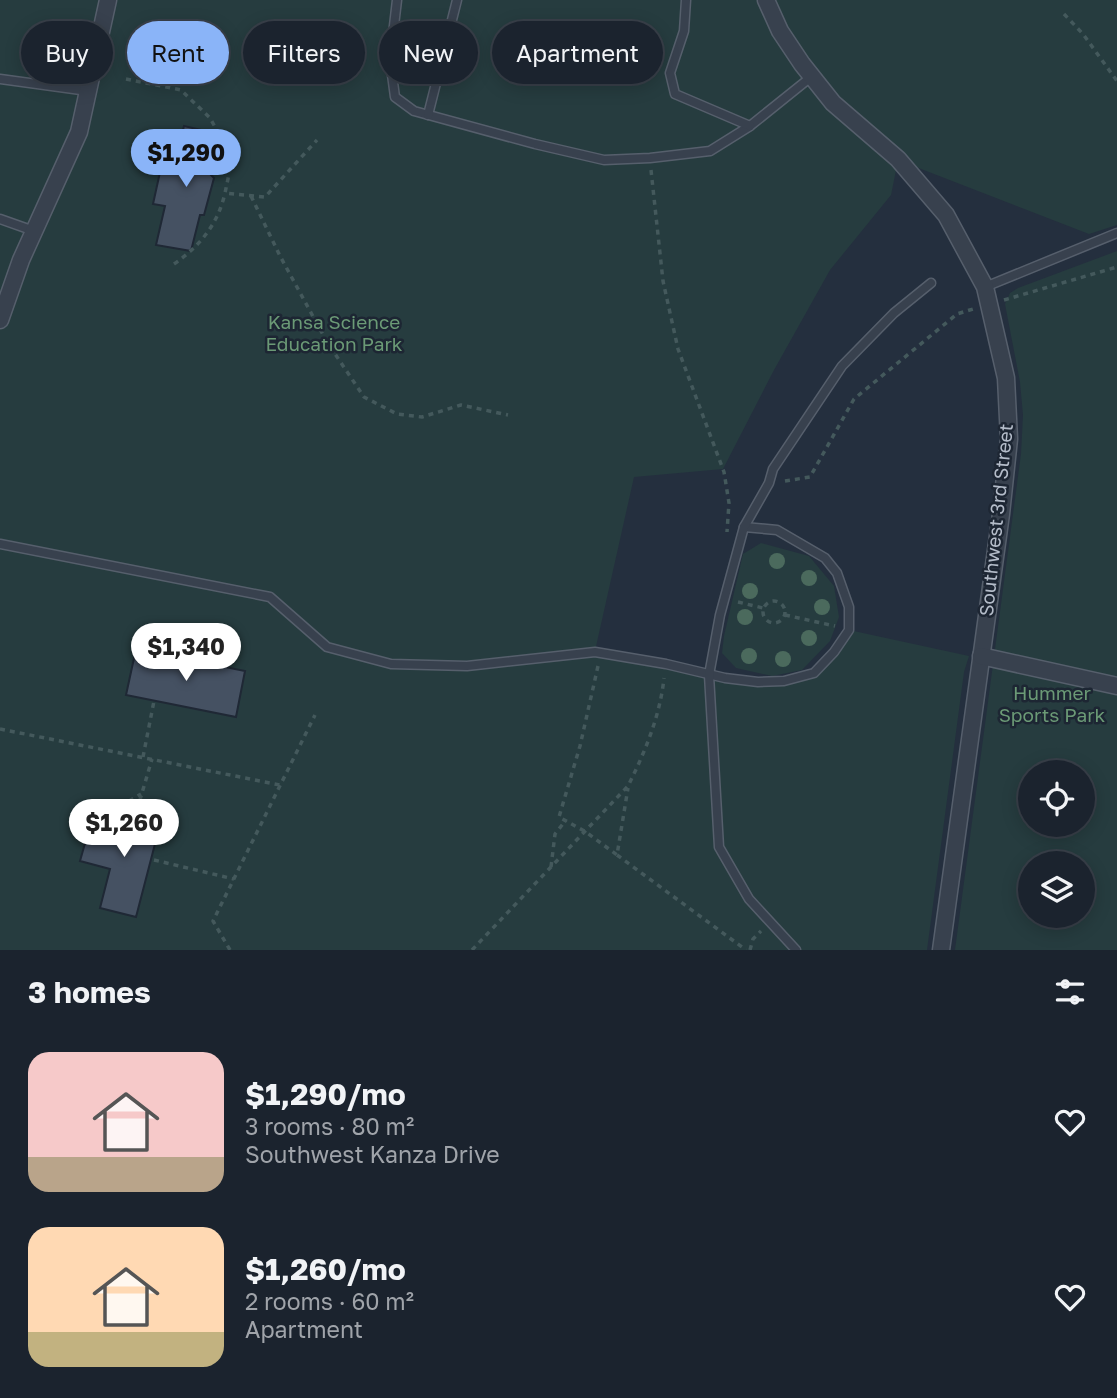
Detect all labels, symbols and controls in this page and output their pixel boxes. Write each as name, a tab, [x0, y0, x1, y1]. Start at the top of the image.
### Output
chip: Buy	[21, 21, 113, 84]
chip: Rent	[127, 21, 229, 84]
chip: Filters	[243, 21, 365, 84]
chip: New	[379, 21, 478, 84]
chip: Apartment	[492, 21, 663, 84]
pin: $1,290	[129, 130, 243, 189]
text: $1,290	[147, 138, 225, 166]
park label: Kansa Science Education Park	[265, 310, 403, 355]
street label: Southwest 3rd Street	[974, 422, 1017, 618]
pin: $1,340	[129, 624, 243, 683]
text: $1,340	[147, 632, 225, 660]
park label: Hummer Sports Park	[999, 681, 1106, 726]
map controls	[1018, 760, 1095, 928]
button: locate	[1018, 760, 1095, 837]
pin: $1,260	[67, 800, 181, 859]
text: $1,260	[85, 808, 163, 836]
button: layers	[1018, 851, 1095, 928]
icon: filters	[1051, 973, 1089, 1011]
text: 3 homes	[28, 974, 151, 1010]
text: $1,290/mo	[245, 1076, 406, 1112]
icon: home	[84, 1080, 168, 1164]
icon: heart	[1051, 1103, 1089, 1141]
text: 3 rooms · 80 m²	[245, 1112, 414, 1140]
text: Southwest Kanza Drive	[245, 1140, 500, 1168]
text: $1,260/mo	[245, 1251, 406, 1287]
icon: home	[84, 1255, 168, 1339]
icon: heart	[1051, 1278, 1089, 1316]
text: 2 rooms · 60 m²	[245, 1287, 414, 1315]
text: Apartment	[245, 1315, 363, 1343]

